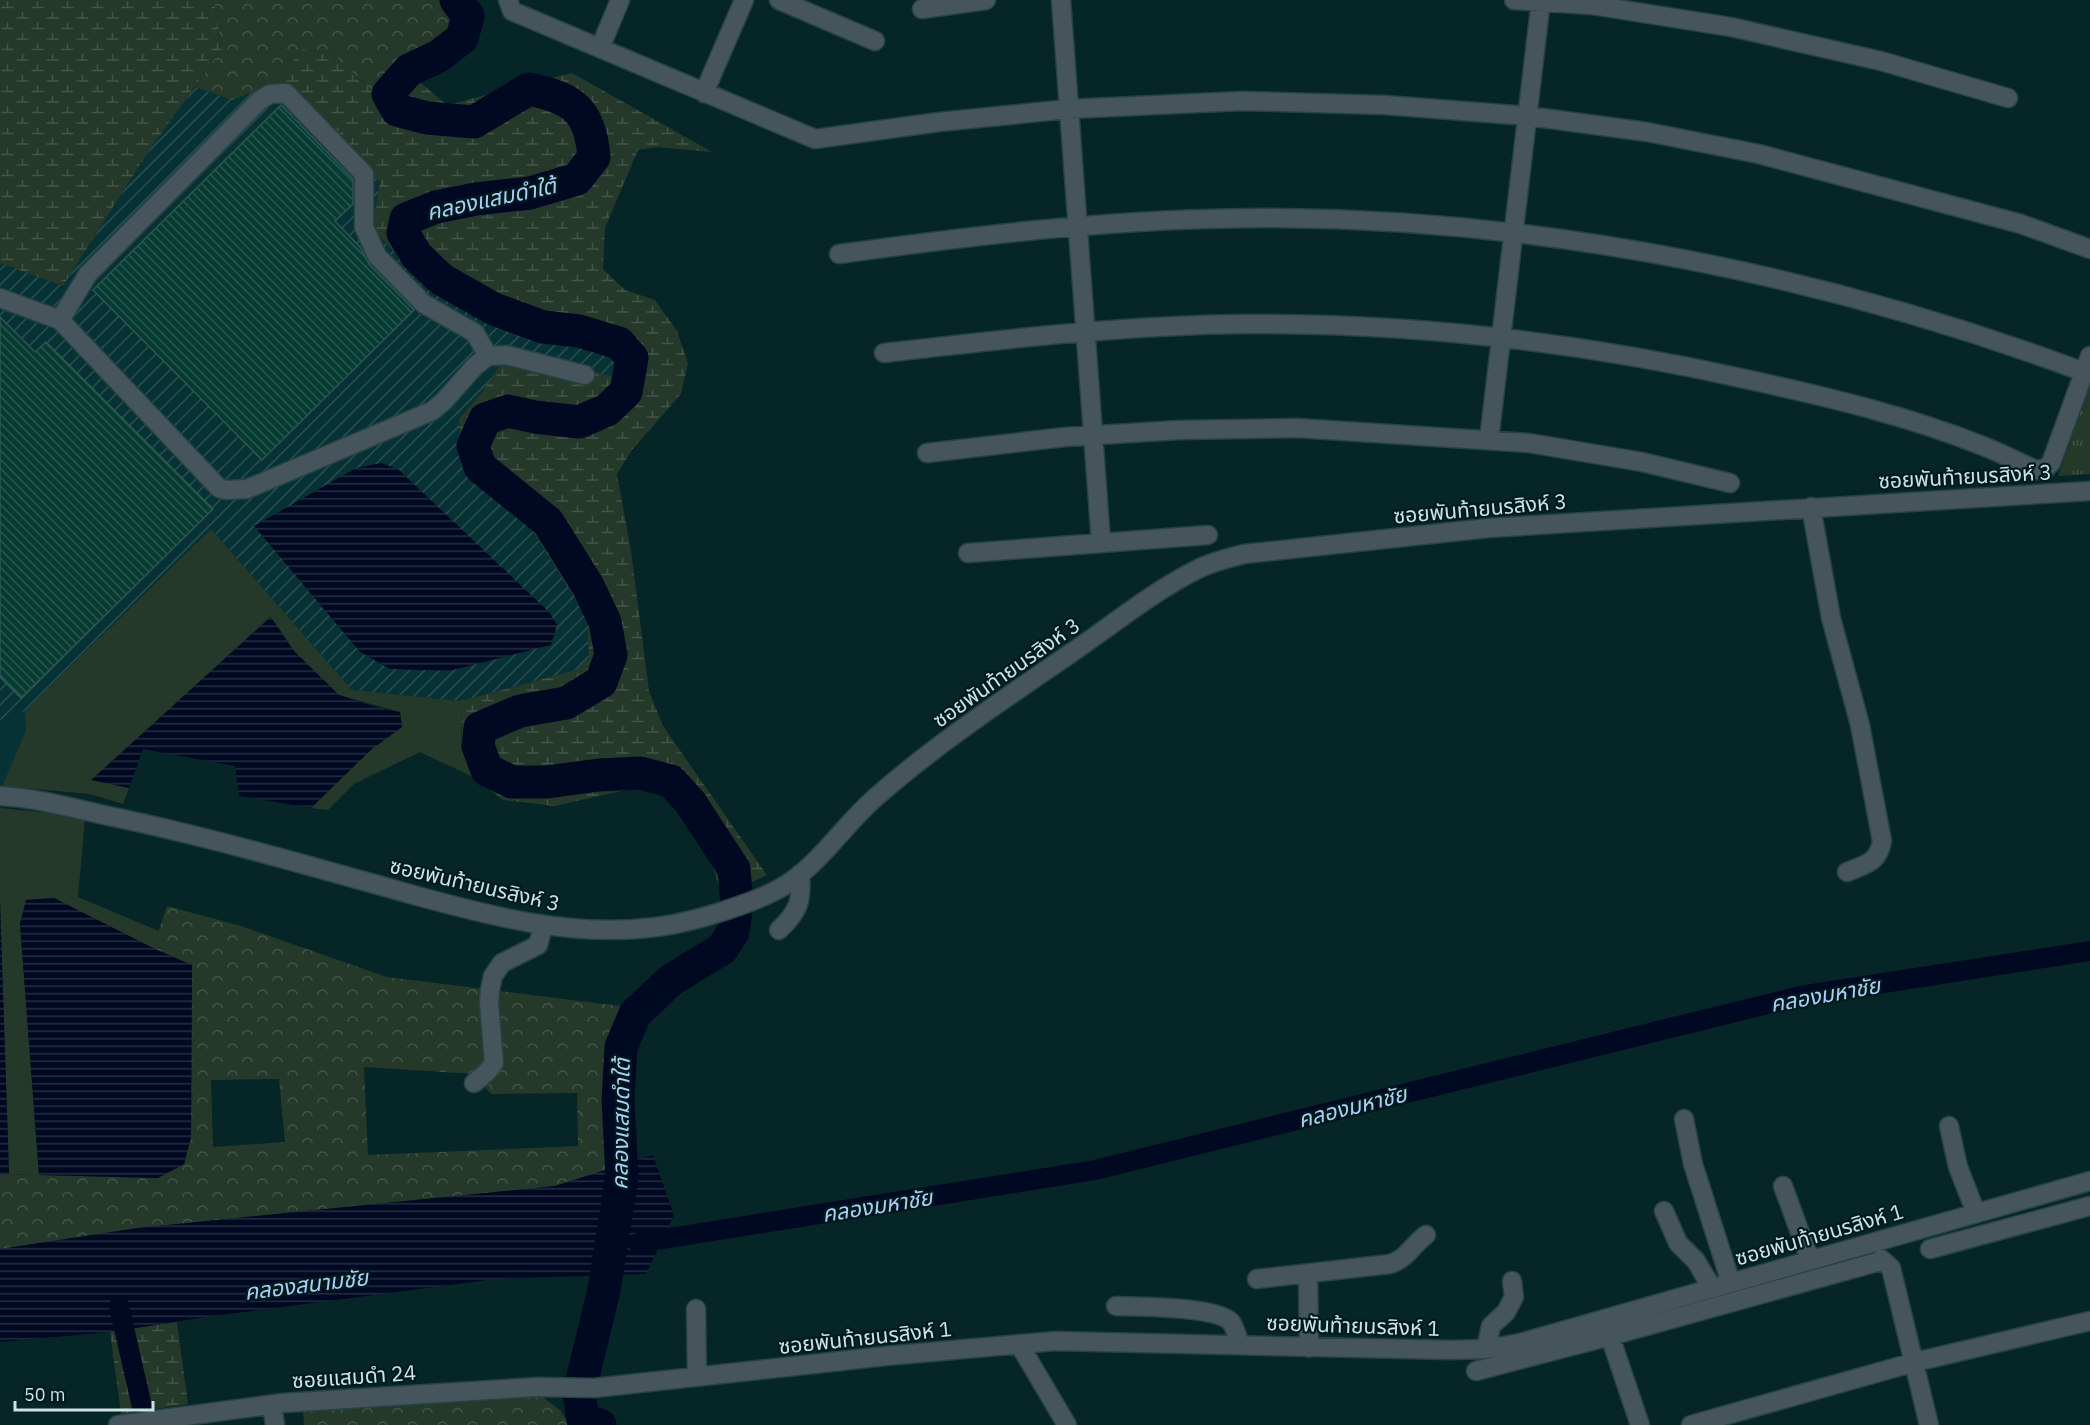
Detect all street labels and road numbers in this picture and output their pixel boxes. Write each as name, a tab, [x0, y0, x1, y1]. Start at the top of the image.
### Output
street label: ซอยพันท้ายนรสิงห์ 3	[1878, 457, 2052, 495]
street label: ซอยพันท้ายนรสิงห์ 3	[1392, 486, 1568, 530]
street label: ซอยพันท้ายนรสิงห์ 3	[927, 611, 1085, 733]
street label: ซอยพันท้ายนรสิงห์ 3	[387, 851, 563, 917]
street label: ซอยพันท้ายนรสิงห์ 1	[1732, 1197, 1906, 1271]
street label: ซอยพันท้ายนรสิงห์ 1	[1266, 1308, 1440, 1342]
street label: ซอยพันท้ายนรสิงห์ 1	[777, 1314, 953, 1360]
street label: ซอยแสมดำ 24	[291, 1358, 417, 1394]

